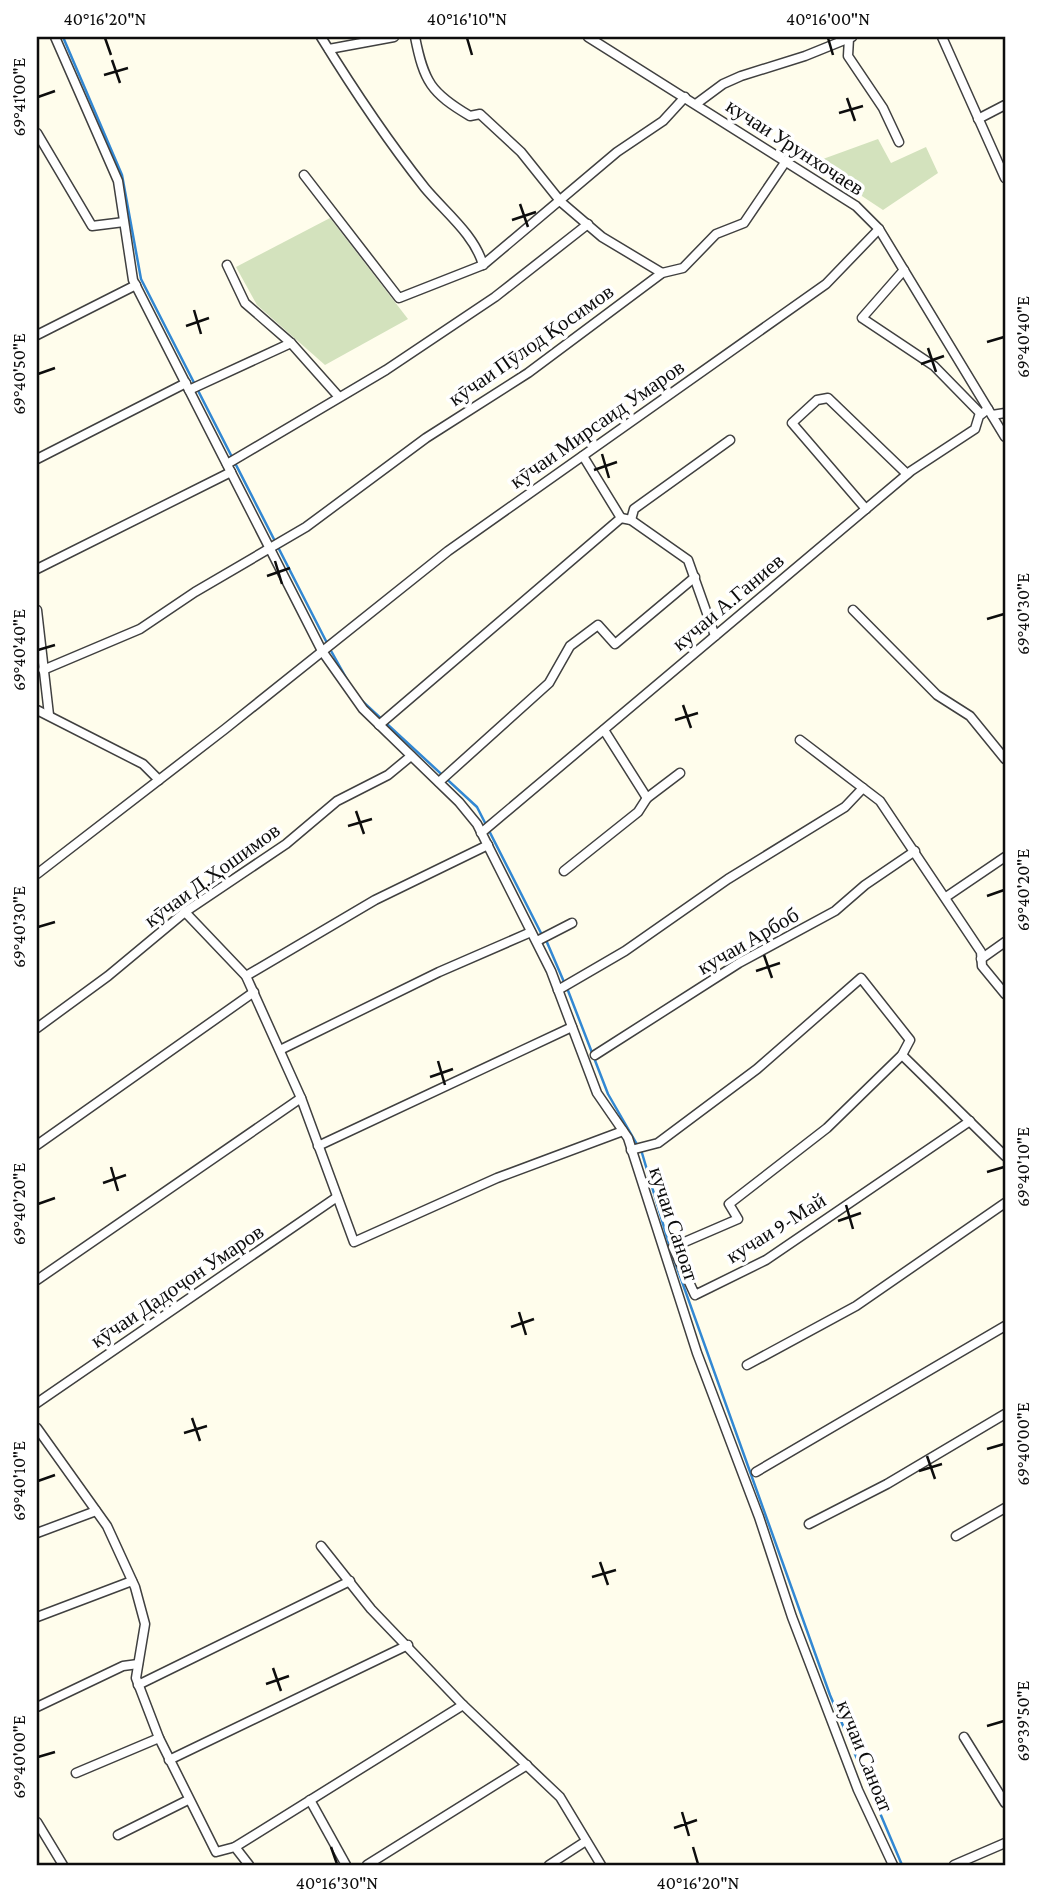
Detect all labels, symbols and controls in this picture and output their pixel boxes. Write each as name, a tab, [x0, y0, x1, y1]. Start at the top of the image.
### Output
text: 40°16'20"N	[64, 9, 147, 29]
text: 40°16'10"N	[427, 9, 507, 29]
text: 40°16'00"N	[786, 9, 870, 29]
text: 69°41'00"E	[9, 57, 29, 136]
street label: кучаи Урунхочаев	[722, 94, 868, 200]
street label: кӯчаи Пӯлод Қосимов	[444, 279, 618, 411]
text: 69°40'40"E	[1013, 296, 1033, 378]
text: 69°40'50"E	[9, 333, 29, 415]
street label: кӯчаи Мирсаид Умаров	[505, 355, 689, 493]
street label: кучаи А.Ганиев	[667, 548, 789, 656]
text: 69°40'30"E	[1013, 573, 1033, 655]
text: 69°40'40"E	[9, 609, 29, 691]
street label: кӯчаи Д.Ҳошимов	[140, 818, 285, 932]
text: 69°40'20"E	[1013, 849, 1033, 931]
text: 69°40'30"E	[9, 886, 29, 968]
street label: кучаи Арбоб	[693, 902, 803, 980]
text: 69°40'10"E	[1013, 1127, 1033, 1207]
text: 69°40'20"E	[9, 1163, 29, 1245]
street label: кучаи Саноат	[644, 1164, 704, 1284]
street label: кучаи 9-Май	[722, 1188, 830, 1268]
street label: кӯчаи Дадоҷон Умаров	[86, 1219, 268, 1353]
text: 69°40'00"E	[1013, 1402, 1033, 1486]
text: 69°40'10"E	[9, 1441, 29, 1521]
text: 69°39'50"E	[1013, 1680, 1033, 1761]
street label: кучаи Саноат	[832, 1697, 898, 1815]
text: 69°40'00"E	[9, 1715, 29, 1799]
text: 40°16'30"N	[296, 1873, 378, 1893]
text: 40°16'20"N	[657, 1873, 740, 1893]

